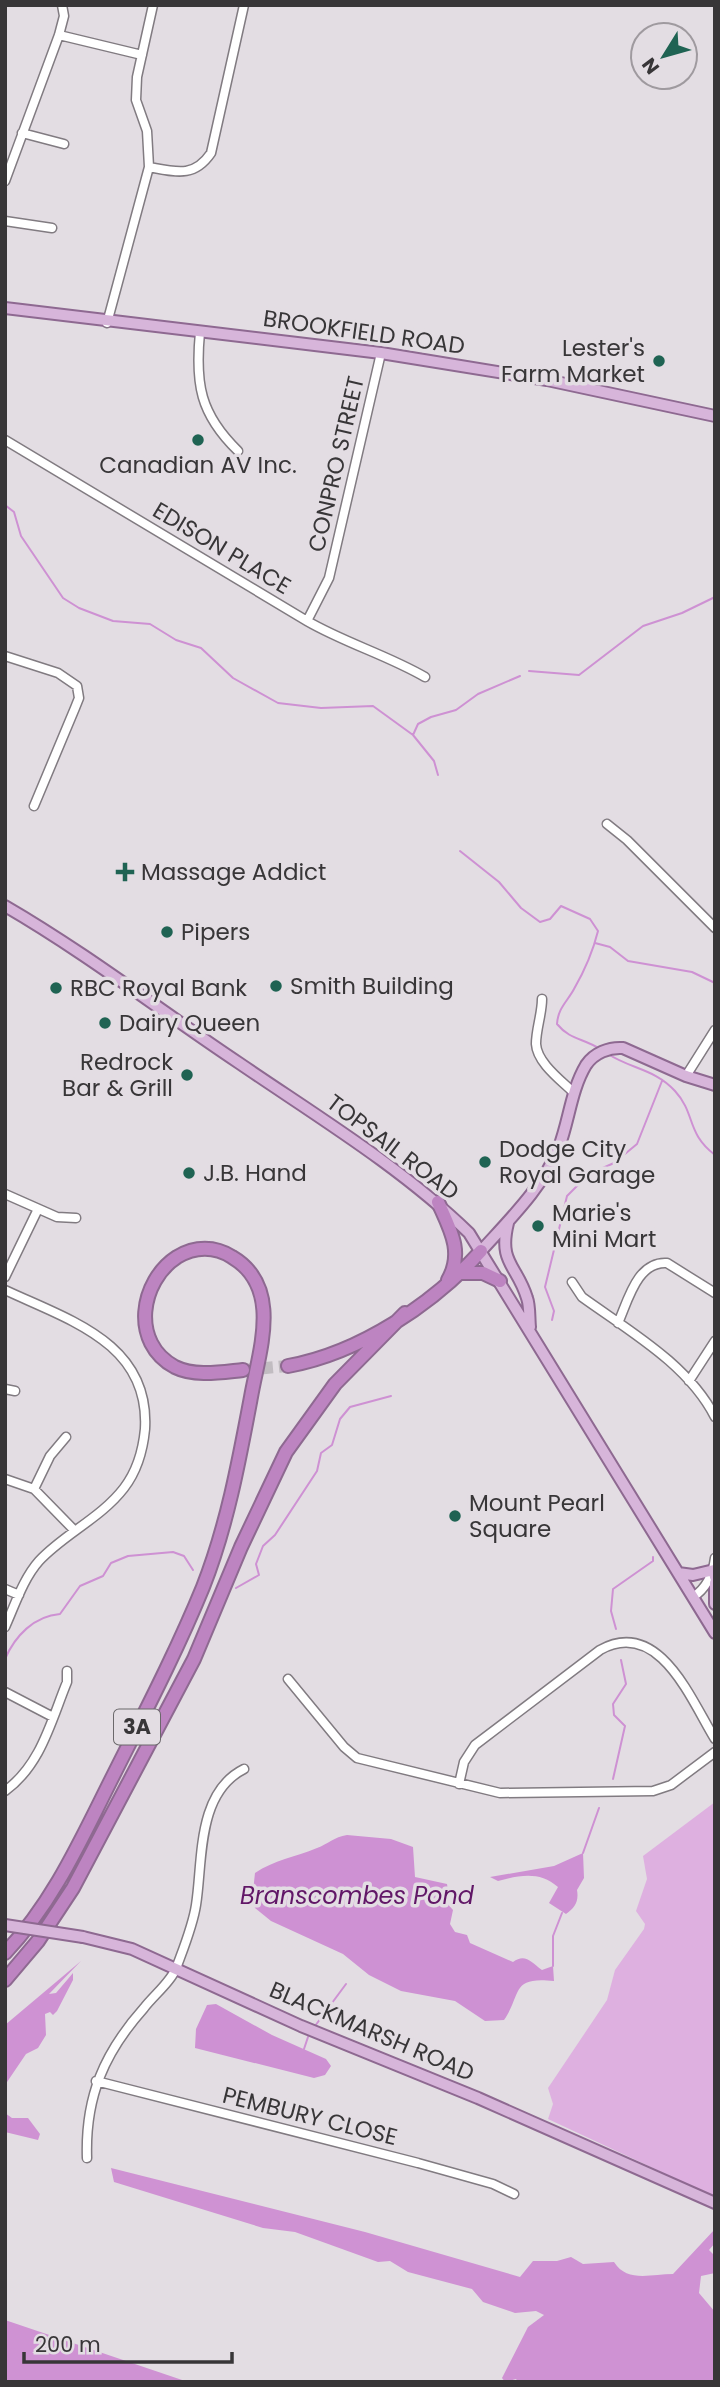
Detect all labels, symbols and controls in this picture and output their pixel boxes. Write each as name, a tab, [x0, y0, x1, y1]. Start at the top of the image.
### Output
north arrow	[629, 21, 699, 91]
text: N	[636, 52, 666, 80]
street label: BROOKFIELD ROAD	[261, 302, 467, 362]
place label: Lester's Farm Market	[501, 332, 645, 390]
marker: Lester's Farm Market	[651, 353, 667, 369]
street label: CONPRO STREET	[300, 373, 372, 555]
marker: Canadian AV Inc.	[190, 432, 206, 448]
place label: Canadian AV Inc.	[99, 449, 297, 481]
street label: EDISON PLACE	[147, 494, 297, 602]
place label: Massage Addict	[141, 856, 326, 888]
marker: Massage Addict	[115, 862, 135, 882]
place label: Pipers	[181, 916, 250, 948]
marker: Pipers	[159, 924, 175, 940]
place label: Smith Building	[290, 970, 454, 1002]
place label: RBC Royal Bank	[70, 972, 247, 1004]
marker: Smith Building	[268, 978, 284, 994]
marker: RBC Royal Bank	[48, 980, 64, 996]
place label: Dairy Queen	[119, 1007, 260, 1039]
marker: Dairy Queen	[97, 1015, 113, 1031]
place label: Redrock Bar & Grill	[62, 1046, 173, 1104]
marker: Redrock Bar & Grill	[179, 1067, 195, 1083]
street label: TOPSAIL ROAD	[320, 1087, 466, 1207]
place label: Dodge City Royal Garage	[499, 1133, 655, 1191]
marker: Dodge City Royal Garage	[477, 1154, 493, 1170]
place label: J.B. Hand	[203, 1157, 307, 1189]
marker: J.B. Hand	[181, 1165, 197, 1181]
place label: Marie's Mini Mart	[552, 1197, 656, 1255]
marker: Marie's Mini Mart	[530, 1218, 546, 1234]
place label: Mount Pearl Square	[469, 1487, 605, 1545]
marker: Mount Pearl Square	[447, 1508, 463, 1524]
road number: 3A	[114, 1710, 160, 1744]
water label: Branscombes Pond	[240, 1879, 475, 1912]
street label: BLACKMARSH ROAD	[265, 1973, 479, 2089]
street label: PEMBURY CLOSE	[219, 2079, 401, 2153]
scale bar	[24, 2320, 233, 2364]
text: 200 m	[35, 2330, 101, 2359]

